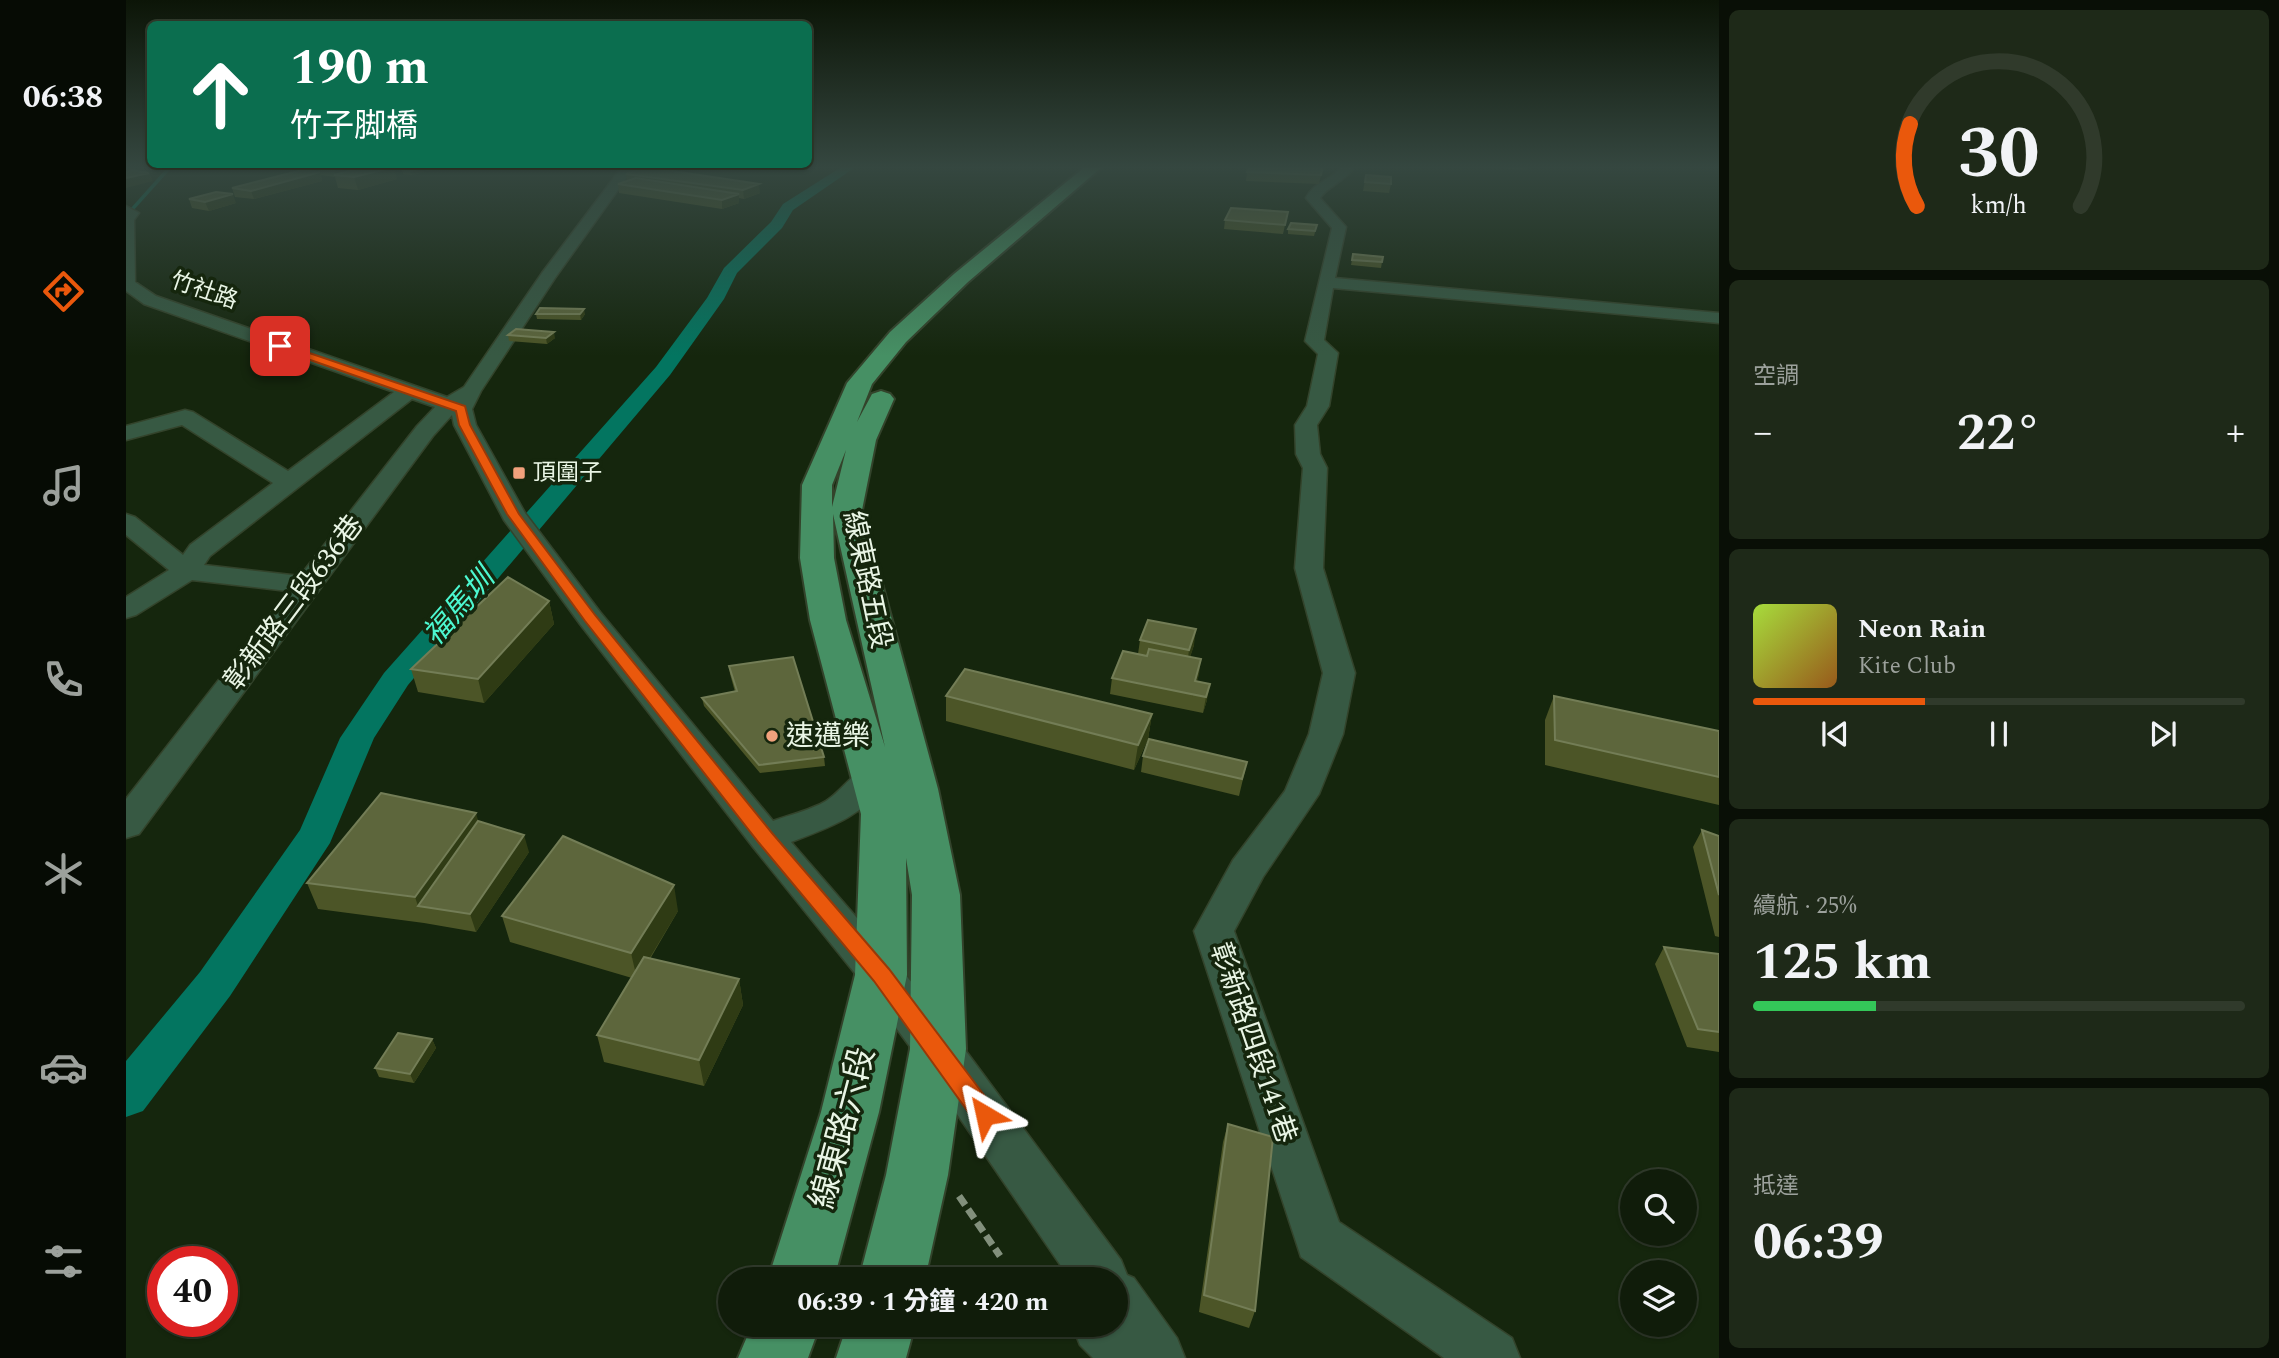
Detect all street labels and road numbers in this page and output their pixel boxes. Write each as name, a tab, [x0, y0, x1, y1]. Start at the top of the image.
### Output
street label: 竹社路	[166, 263, 242, 319]
street label: 彰新路三段636巷	[214, 506, 374, 700]
street label: 線東路五段	[831, 507, 903, 653]
street label: 彰新路四段141巷	[1198, 937, 1308, 1149]
street label: 線東路六段	[797, 1042, 889, 1214]

